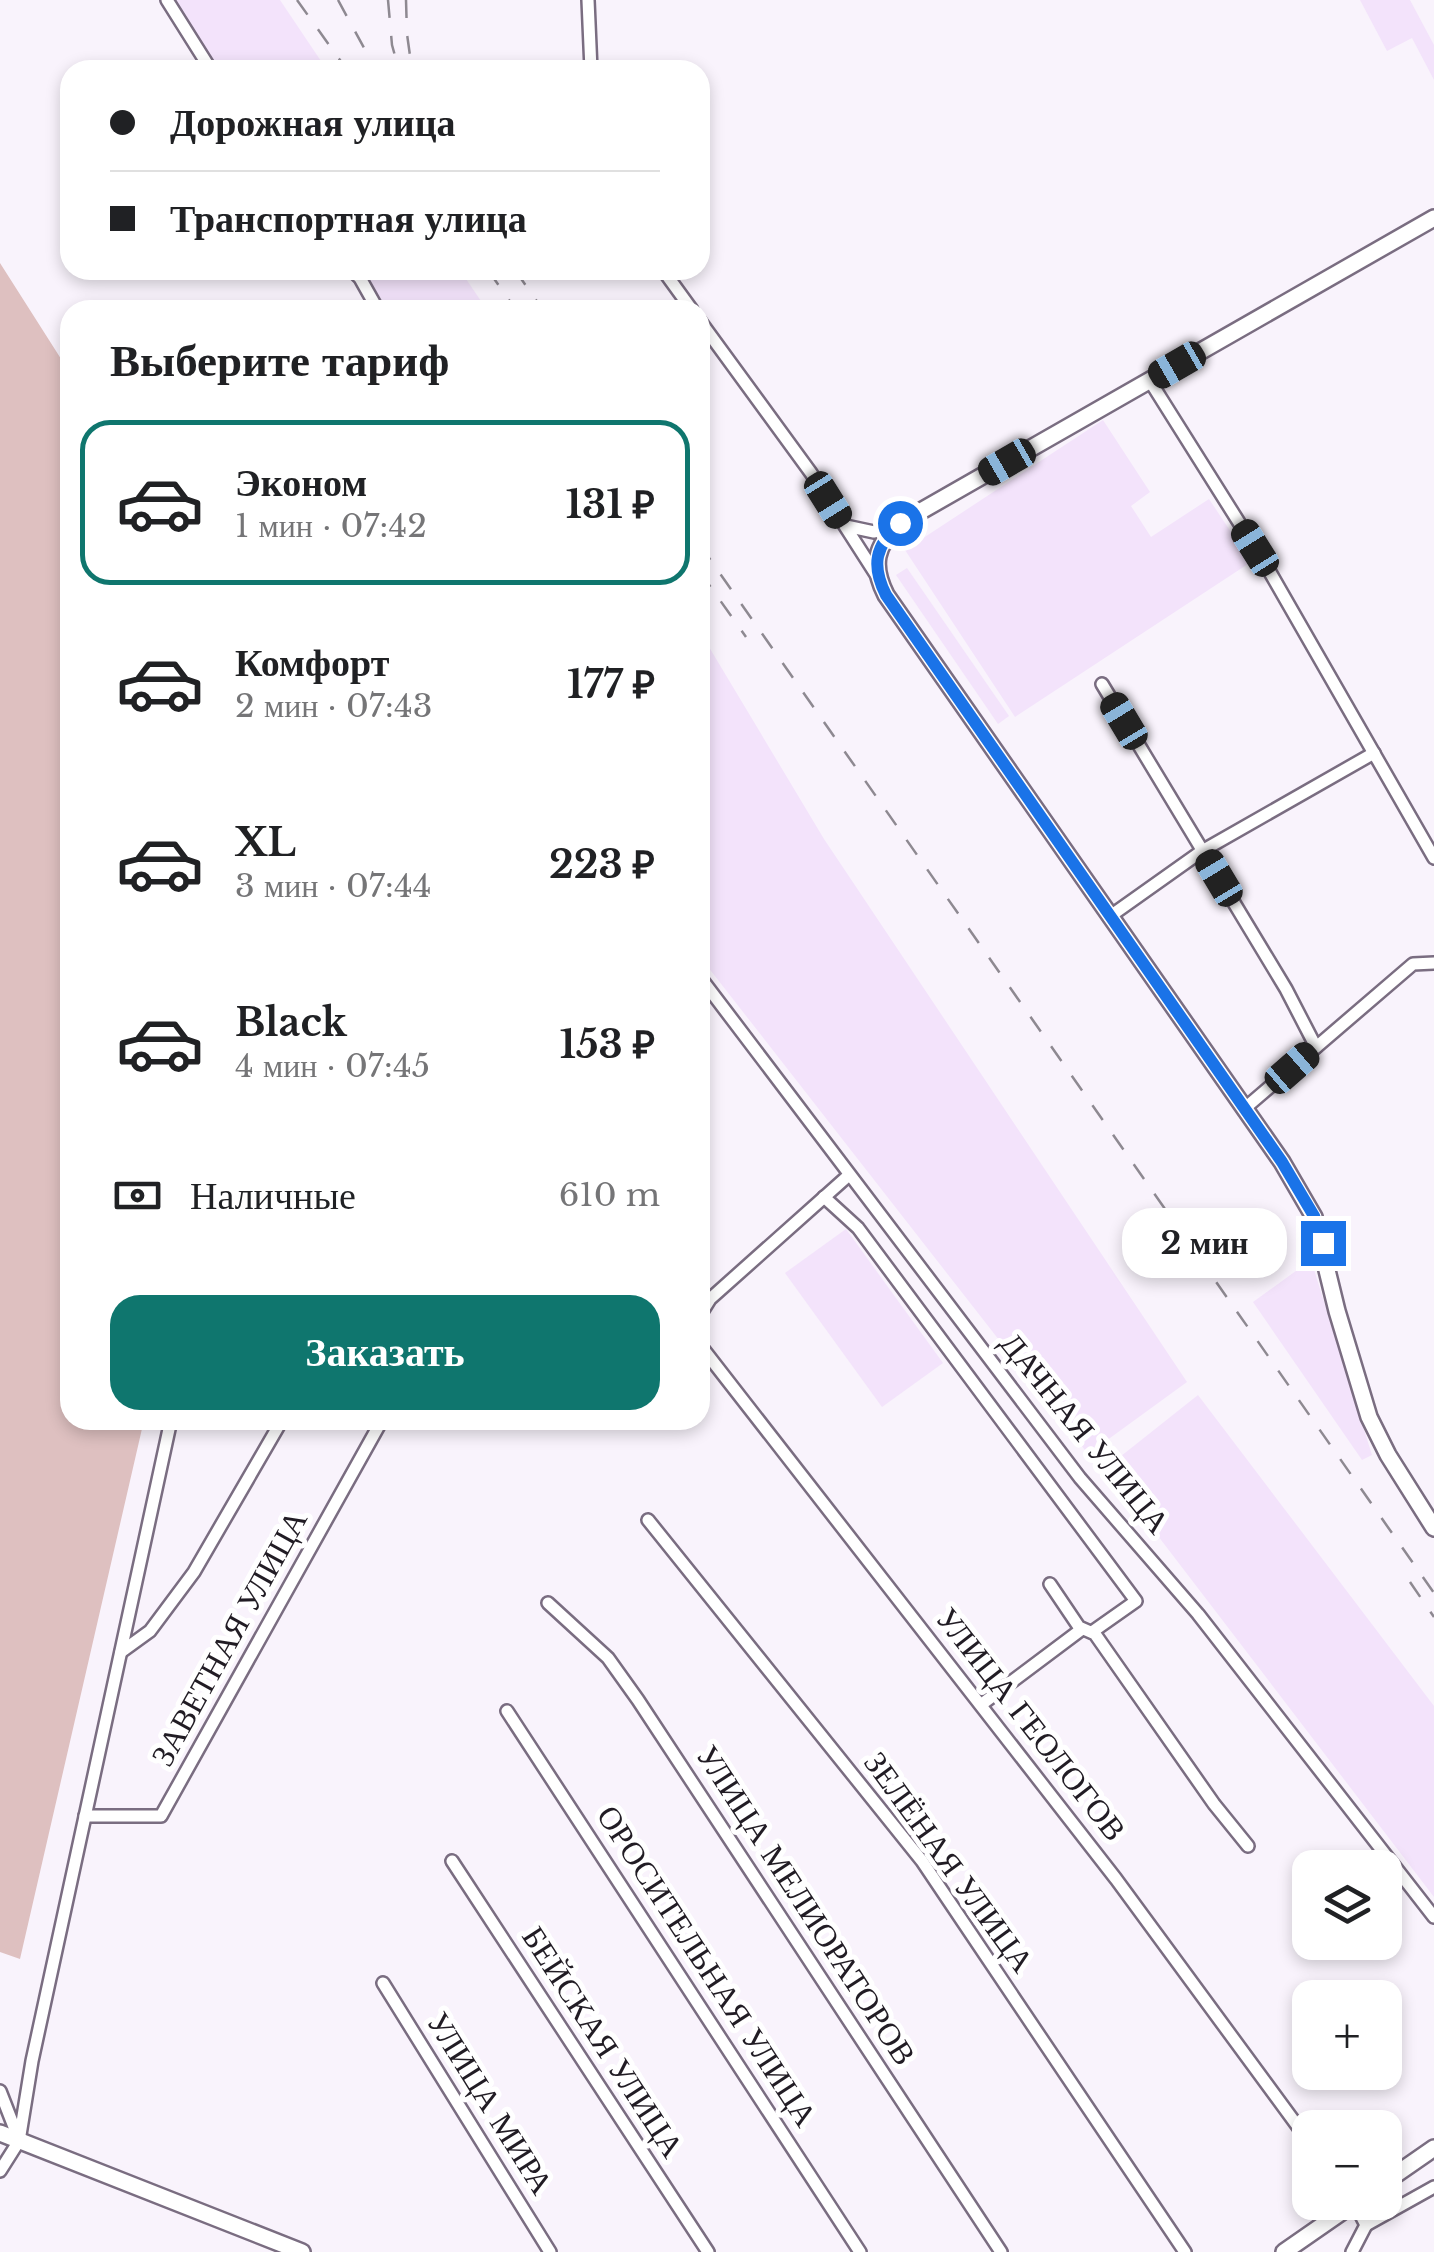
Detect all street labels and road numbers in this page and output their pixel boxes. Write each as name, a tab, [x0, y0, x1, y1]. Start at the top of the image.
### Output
street label: ДАЧНАЯ УЛИЦА	[992, 1324, 1178, 1542]
street label: ЗАВЕТНАЯ УЛИЦА	[142, 1503, 316, 1773]
street label: УЛИЦА ГЕОЛОГОВ	[927, 1599, 1135, 1849]
street label: УЛИЦА МЕЛИОРАТОРОВ	[687, 1737, 925, 2073]
street label: ЗЕЛЁНАЯ УЛИЦА	[855, 1744, 1043, 1980]
street label: ОРОСИТЕЛЬНАЯ УЛИЦА	[588, 1798, 826, 2134]
street label: БЕЙСКАЯ УЛИЦА	[513, 1919, 693, 2165]
street label: УЛИЦА МИРА	[418, 2004, 562, 2202]

